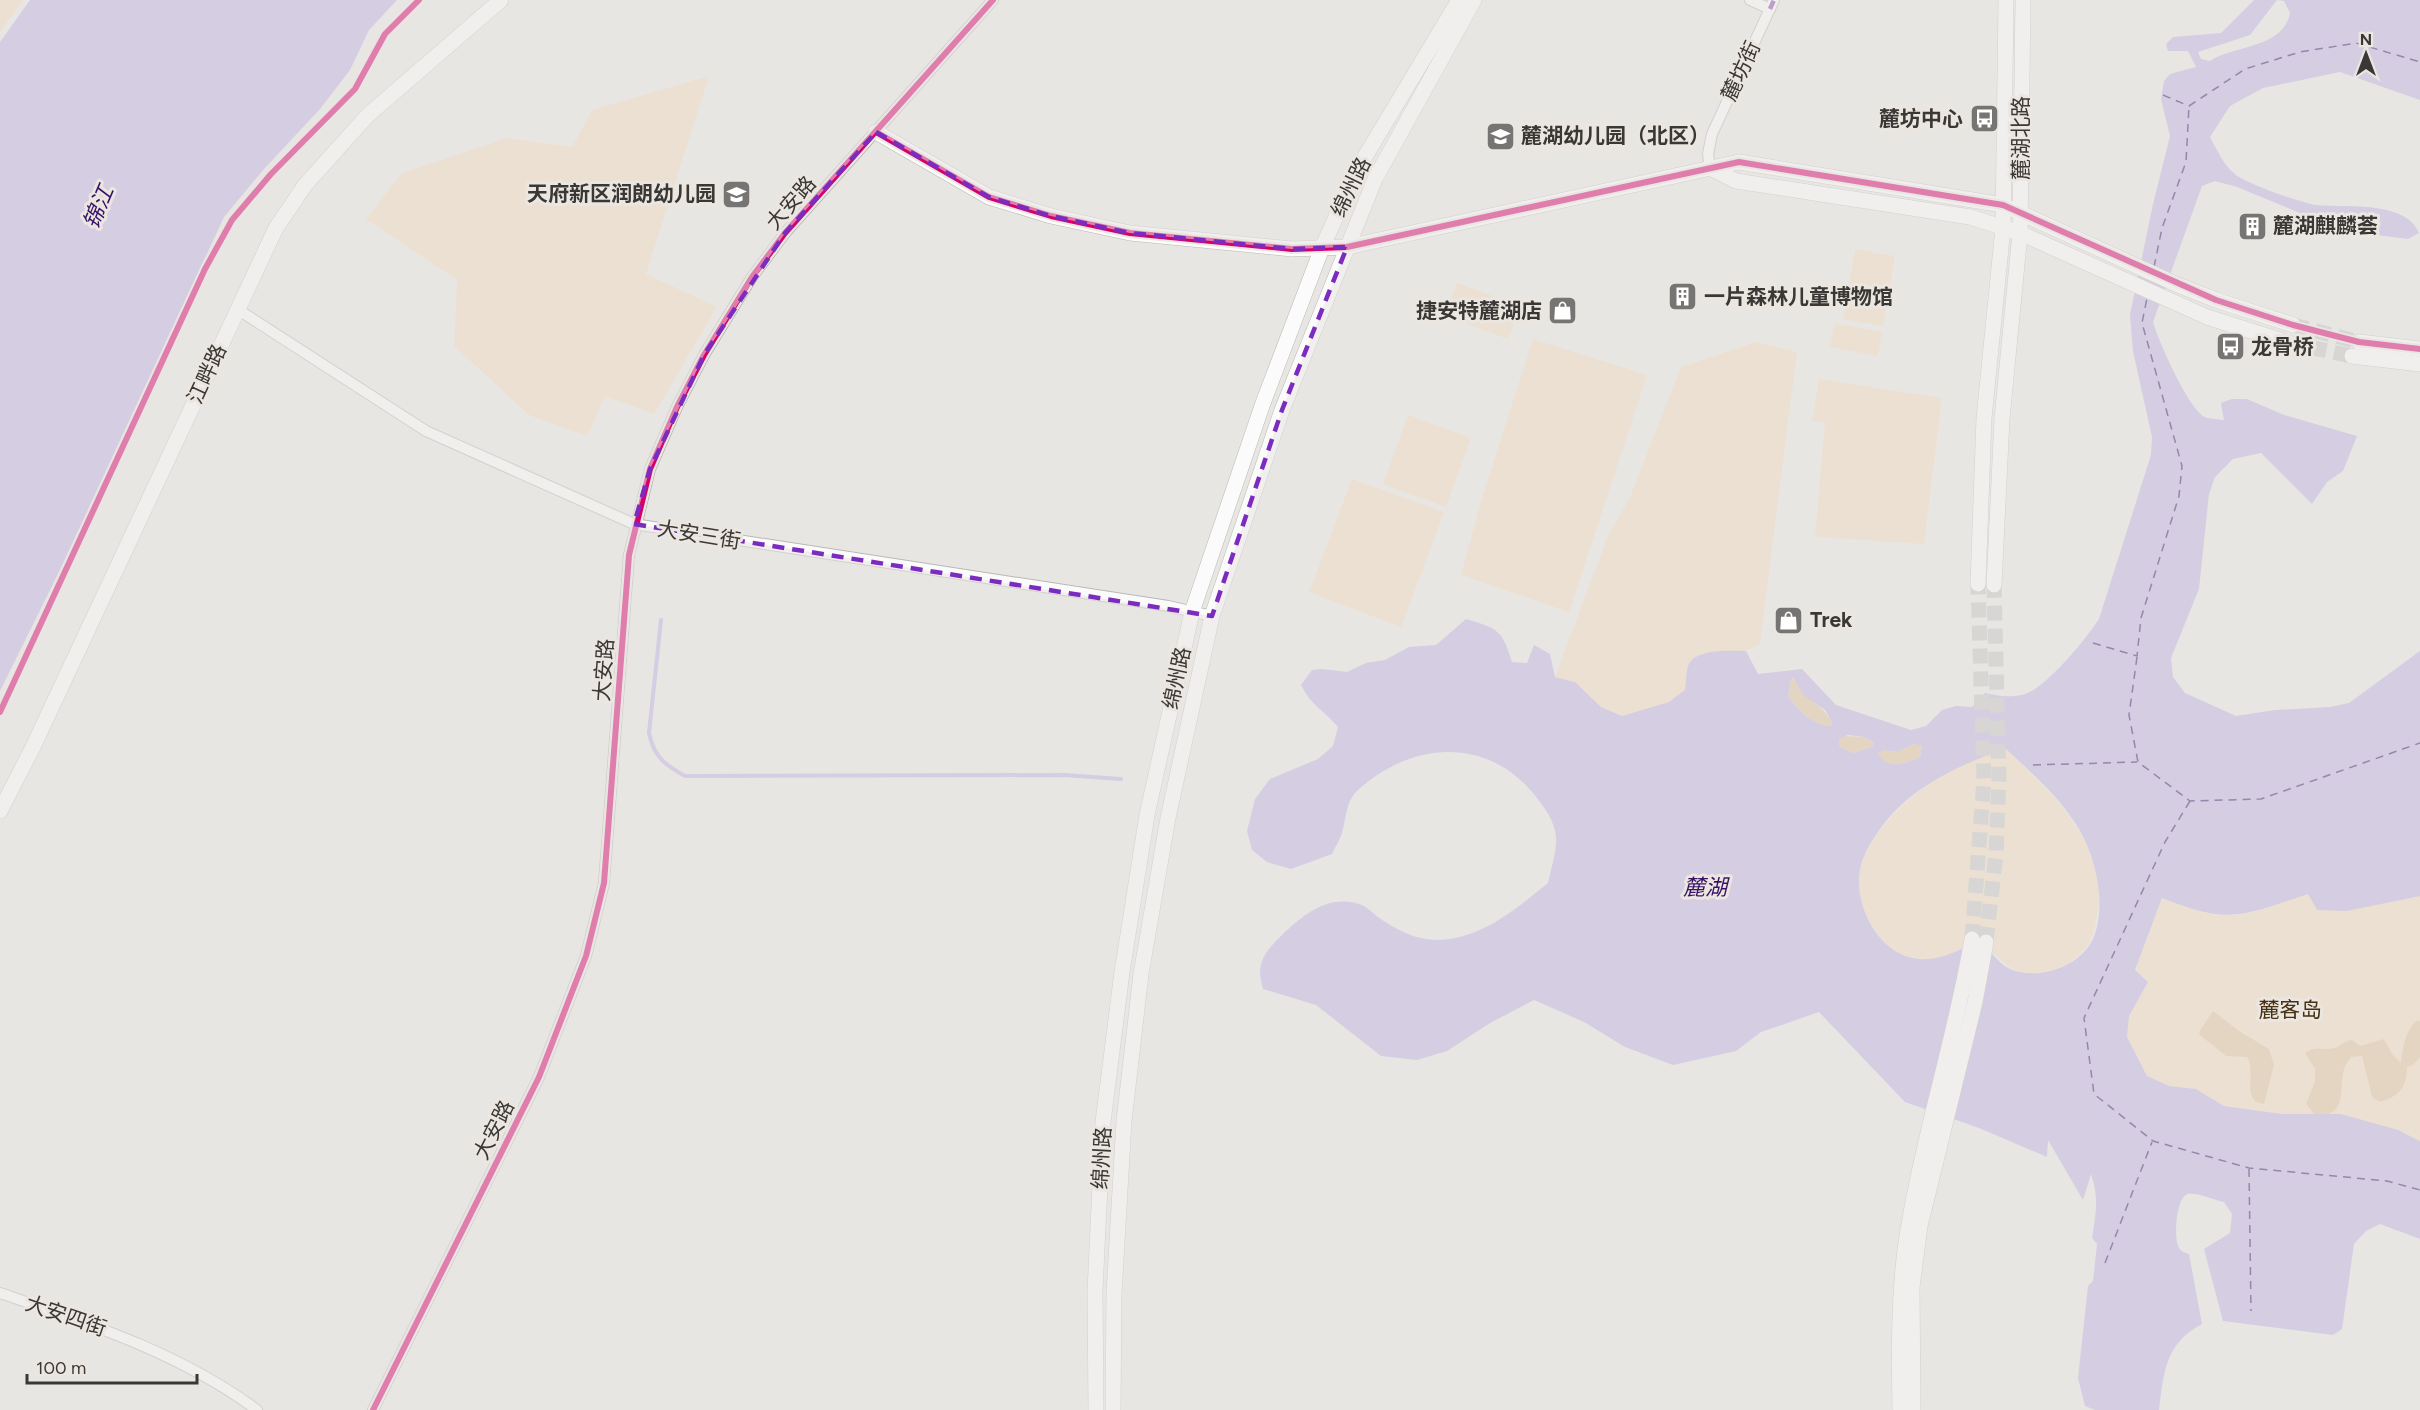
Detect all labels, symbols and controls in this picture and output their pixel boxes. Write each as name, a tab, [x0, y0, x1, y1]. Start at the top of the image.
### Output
north arrow	[2336, 24, 2396, 84]
text: N	[2360, 30, 2372, 49]
street label: 麓坊街	[1716, 37, 1765, 105]
street label: 麓湖北路	[2008, 96, 2033, 180]
bus stop icon: 麓坊中心	[1968, 103, 2000, 135]
place label: 麓坊中心	[1879, 106, 1963, 131]
school or university icon: 麓湖幼儿园（北区）	[1484, 120, 1516, 152]
place label: 麓湖幼儿园（北区）	[1521, 123, 1710, 148]
street label: 绵州路	[1326, 153, 1376, 221]
street label: 大安路	[761, 171, 821, 235]
school or university icon: 天府新区润朗幼儿园	[721, 178, 753, 210]
water label: 锦江	[77, 180, 120, 233]
place label: 天府新区润朗幼儿园	[527, 181, 716, 206]
building icon: 麓湖麒麟荟	[2236, 210, 2268, 242]
place label: 麓湖麒麟荟	[2273, 213, 2378, 238]
building icon: 一片森林儿童博物馆	[1667, 281, 1699, 313]
place label: 一片森林儿童博物馆	[1704, 284, 1893, 309]
shop icon: 捷安特麓湖店	[1547, 295, 1579, 327]
place label: 捷安特麓湖店	[1416, 298, 1542, 323]
bus stop icon: 龙骨桥	[2214, 331, 2246, 363]
place label: 龙骨桥	[2251, 334, 2314, 359]
street label: 江畔路	[182, 340, 231, 408]
street label: 大安三街	[656, 516, 743, 553]
shop icon: Trek	[1773, 604, 1805, 636]
place label: Trek	[1810, 607, 1853, 632]
street label: 大安路	[589, 638, 618, 702]
street label: 绵州路	[1158, 644, 1195, 711]
water label: 麓湖	[1683, 874, 1730, 901]
park label: 麓客岛	[2259, 997, 2322, 1022]
street label: 大安路	[468, 1096, 519, 1164]
street label: 绵州路	[1087, 1126, 1116, 1190]
street label: 大安四街	[22, 1290, 110, 1341]
scale bar	[27, 1347, 196, 1385]
text: 100 m	[36, 1357, 86, 1379]

